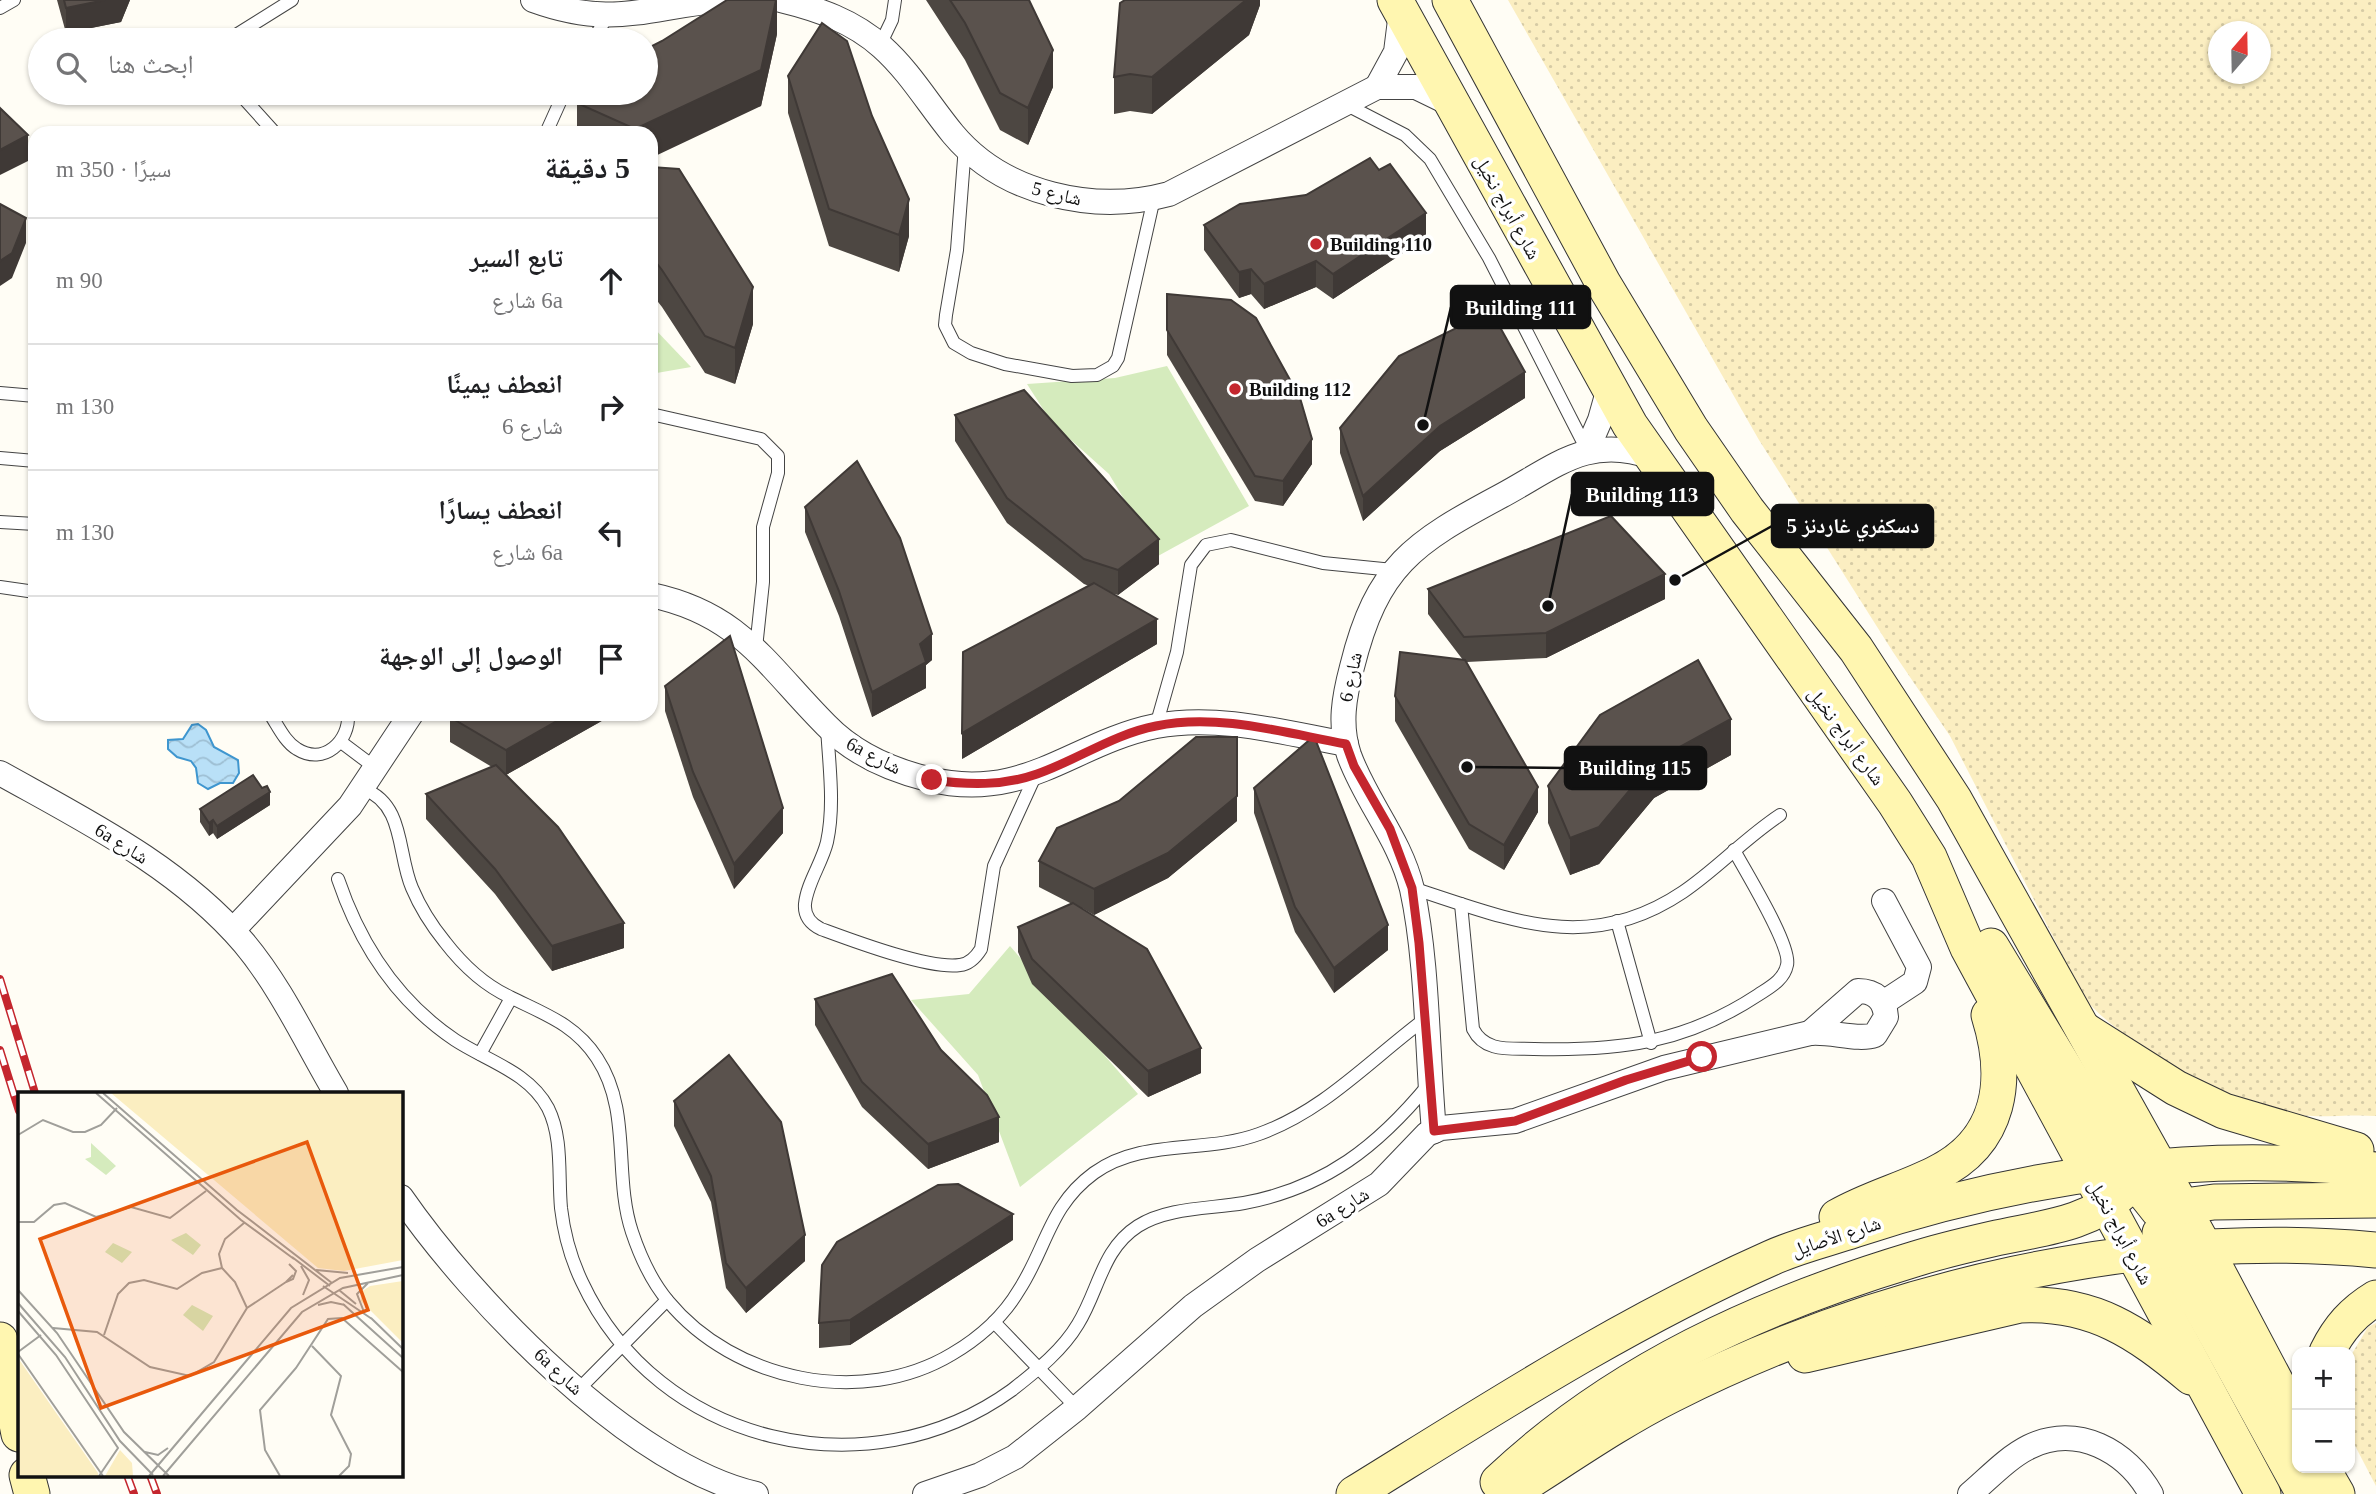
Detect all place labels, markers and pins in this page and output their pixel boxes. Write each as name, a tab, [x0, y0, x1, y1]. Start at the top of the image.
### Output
place label: Building 110	[1330, 234, 1432, 255]
marker: Building 110	[1308, 236, 1324, 252]
callout: Building 111	[1451, 286, 1590, 328]
place label: Building 112	[1249, 379, 1351, 400]
marker: Building 112	[1227, 381, 1243, 397]
callout: Building 113	[1572, 473, 1713, 515]
callout: دسكفري غاردنز 5	[1772, 505, 1933, 547]
callout: Building 115	[1565, 747, 1706, 789]

